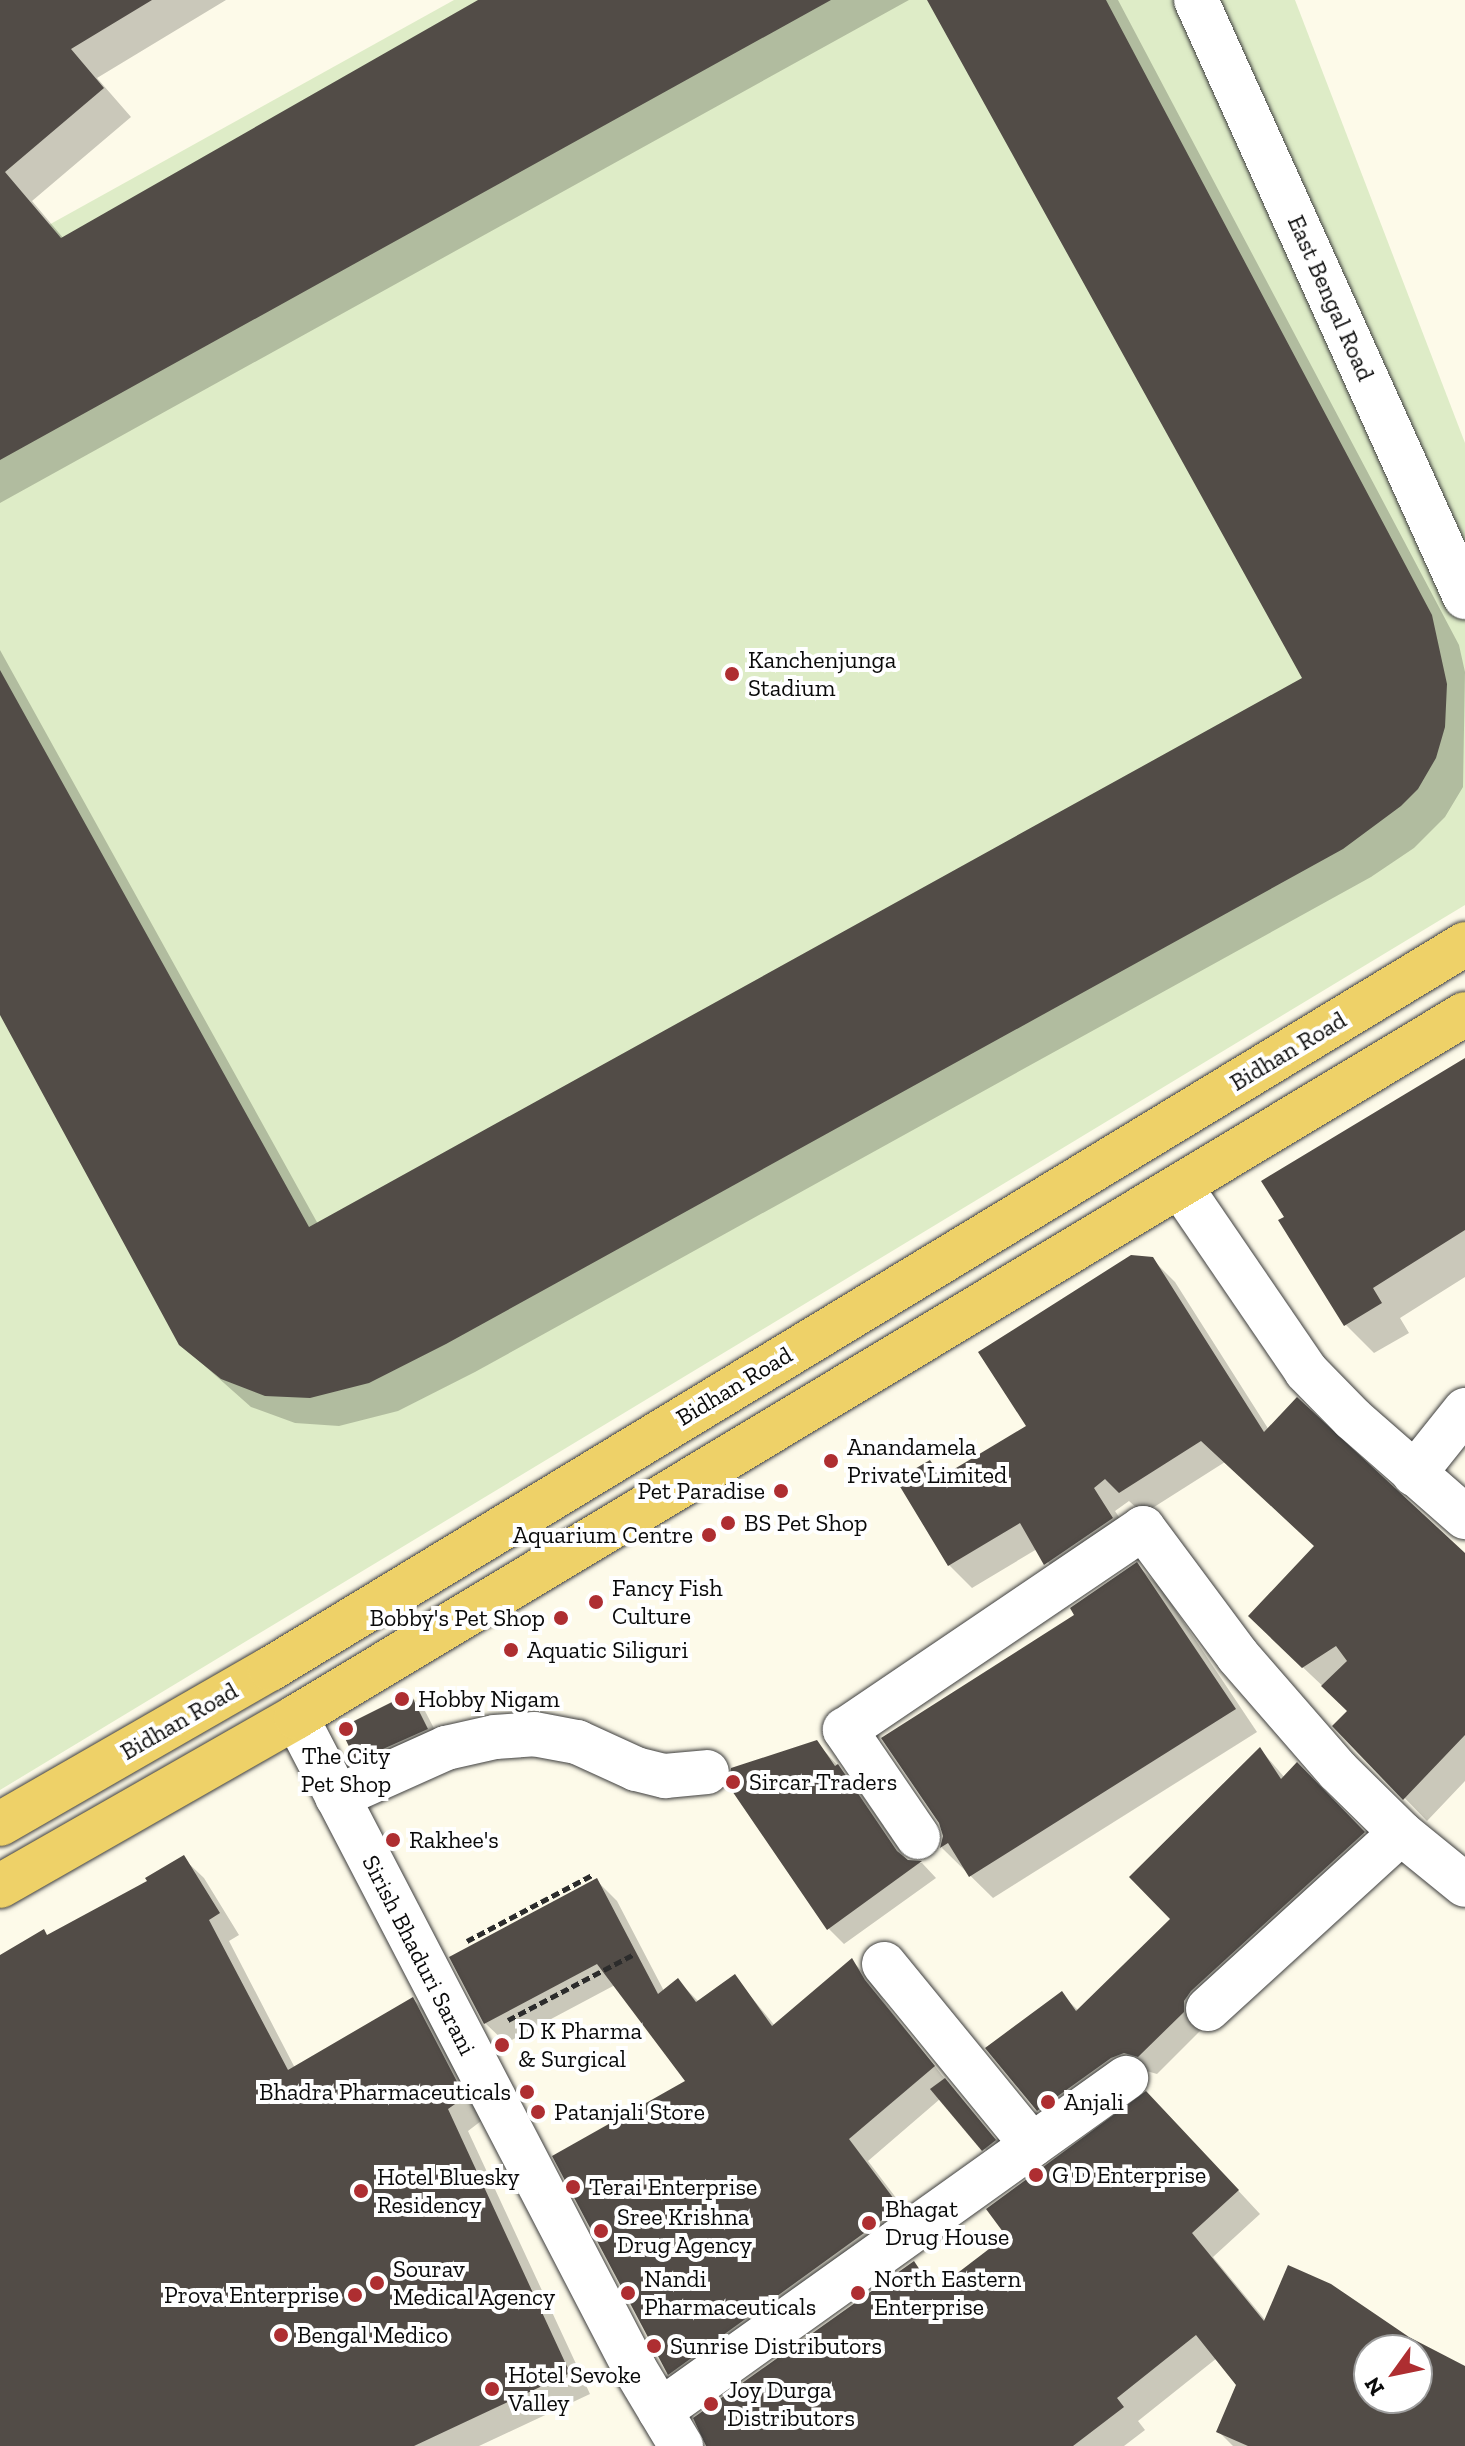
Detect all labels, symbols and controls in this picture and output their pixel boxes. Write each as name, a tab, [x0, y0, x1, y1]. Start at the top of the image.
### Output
street label: East Bengal Road	[1282, 211, 1380, 385]
place label: Kanchenjunga Stadium	[748, 646, 896, 702]
marker: Kanchenjunga Stadium	[723, 665, 741, 683]
street label: Bidhan Road	[1225, 1005, 1351, 1097]
street label: Bidhan Road	[671, 1340, 797, 1432]
place label: Anandamela Private Limited	[847, 1433, 1007, 1489]
marker: Anandamela Private Limited	[822, 1452, 840, 1470]
place label: Pet Paradise	[638, 1477, 765, 1505]
marker: Pet Paradise	[772, 1482, 790, 1500]
place label: BS Pet Shop	[744, 1509, 867, 1537]
marker: BS Pet Shop	[719, 1514, 737, 1532]
place label: Aquarium Centre	[513, 1521, 693, 1549]
marker: Aquarium Centre	[700, 1526, 718, 1544]
place label: Fancy Fish Culture	[612, 1574, 723, 1630]
marker: Fancy Fish Culture	[587, 1593, 605, 1611]
place label: Bobby's Pet Shop	[370, 1604, 545, 1632]
marker: Bobby's Pet Shop	[552, 1609, 570, 1627]
place label: Aquatic Siliguri	[527, 1636, 688, 1664]
marker: Aquatic Siliguri	[502, 1641, 520, 1659]
street label: Bidhan Road	[115, 1676, 243, 1766]
place label: Hobby Nigam	[418, 1685, 560, 1713]
marker: Hobby Nigam	[393, 1690, 411, 1708]
marker: The City Pet Shop	[337, 1720, 355, 1738]
place label: The City Pet Shop	[301, 1742, 391, 1798]
place label: Sircar Traders	[749, 1768, 898, 1796]
marker: Sircar Traders	[724, 1773, 742, 1791]
place label: Rakhee's	[409, 1826, 499, 1854]
marker: Rakhee's	[384, 1831, 402, 1849]
street label: Sirish Bhaduri Sarani	[356, 1850, 482, 2060]
place label: D K Pharma & Surgical	[518, 2017, 642, 2073]
marker: D K Pharma & Surgical	[493, 2036, 511, 2054]
place label: Bhadra Pharmaceuticals	[259, 2078, 511, 2106]
marker: Bhadra Pharmaceuticals	[518, 2083, 536, 2101]
place label: Anjali	[1064, 2088, 1124, 2116]
marker: Anjali	[1039, 2093, 1057, 2111]
place label: Patanjali Store	[554, 2098, 705, 2126]
marker: Patanjali Store	[529, 2103, 547, 2121]
place label: G D Enterprise	[1052, 2161, 1206, 2189]
place label: Hotel Bluesky Residency	[377, 2163, 520, 2219]
marker: G D Enterprise	[1027, 2166, 1045, 2184]
place label: Terai Enterprise	[589, 2173, 757, 2201]
marker: Terai Enterprise	[564, 2178, 582, 2196]
marker: Hotel Bluesky Residency	[352, 2182, 370, 2200]
place label: Bhagat Drug House	[885, 2195, 1009, 2251]
place label: Sree Krishna Drug Agency	[617, 2203, 753, 2259]
marker: Bhagat Drug House	[860, 2214, 878, 2232]
marker: Sree Krishna Drug Agency	[592, 2222, 610, 2240]
place label: Sourav Medical Agency	[393, 2255, 556, 2311]
place label: Nandi Pharmaceuticals	[644, 2265, 816, 2321]
place label: North Eastern Enterprise	[874, 2265, 1022, 2321]
marker: Sourav Medical Agency	[368, 2274, 386, 2292]
place label: Prova Enterprise	[164, 2281, 339, 2309]
marker: Nandi Pharmaceuticals	[619, 2284, 637, 2302]
marker: North Eastern Enterprise	[849, 2284, 867, 2302]
marker: Prova Enterprise	[346, 2286, 364, 2304]
place label: Bengal Medico	[297, 2321, 448, 2349]
marker: Bengal Medico	[272, 2326, 290, 2344]
place label: Sunrise Distributors	[670, 2332, 882, 2360]
north arrow	[1353, 2334, 1433, 2414]
marker: Sunrise Distributors	[645, 2337, 663, 2355]
place label: Hotel Sevoke Valley	[508, 2361, 641, 2417]
text: N	[1358, 2372, 1390, 2401]
place label: Joy Durga Distributors	[727, 2376, 855, 2432]
marker: Hotel Sevoke Valley	[483, 2380, 501, 2398]
marker: Joy Durga Distributors	[702, 2395, 720, 2413]

